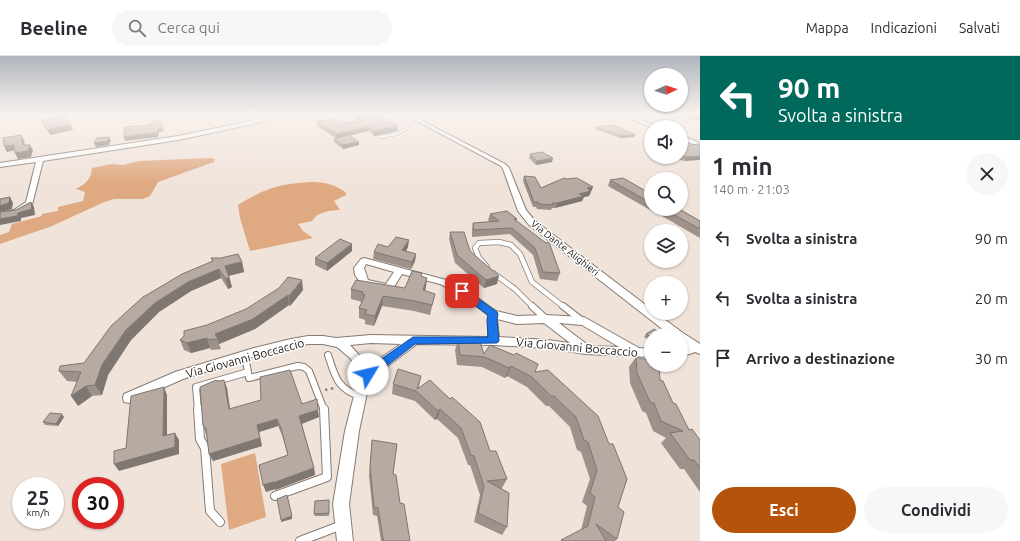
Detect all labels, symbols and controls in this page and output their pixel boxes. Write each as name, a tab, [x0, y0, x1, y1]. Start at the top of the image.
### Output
search box	[112, 10, 392, 46]
text: Beeline	[20, 17, 88, 39]
icon: search	[126, 17, 148, 39]
text: Cerca qui	[158, 19, 220, 36]
text: Mappa	[806, 20, 849, 36]
text: Indicazioni	[871, 20, 937, 36]
text: Salvati	[959, 20, 1000, 36]
north arrow	[644, 68, 688, 112]
map controls	[644, 68, 688, 372]
icon: left	[712, 72, 764, 124]
text: 90 m	[778, 72, 840, 103]
text: Svolta a sinistra	[778, 105, 903, 125]
button: sound	[644, 120, 688, 164]
text: 1 min	[712, 153, 773, 180]
button: close	[966, 153, 1008, 195]
button: search	[644, 172, 688, 216]
text: 140 m · 21:03	[712, 182, 790, 196]
street label: Via Dante Alighieri	[529, 218, 601, 278]
button: layers	[644, 224, 688, 268]
icon: left	[712, 227, 734, 249]
text: Svolta a sinistra	[746, 230, 857, 247]
text: 90 m	[975, 230, 1008, 247]
pin	[445, 274, 479, 308]
button: +	[644, 276, 688, 320]
icon: arrive	[451, 280, 473, 302]
icon: left	[712, 287, 734, 309]
text: Svolta a sinistra	[746, 290, 857, 307]
text: 20 m	[975, 290, 1008, 307]
button: −	[644, 328, 688, 372]
street label: Via Giovanni Boccaccio	[516, 335, 638, 359]
street label: Via Giovanni Boccaccio	[184, 336, 306, 380]
icon: arrive	[712, 347, 734, 369]
text: Arrivo a destinazione	[746, 350, 895, 367]
text: 30 m	[975, 350, 1008, 367]
position arrow	[347, 353, 389, 395]
speed limit sign: 30	[72, 477, 124, 529]
text: 25	[27, 486, 49, 509]
button: Esci	[712, 487, 856, 533]
button: Condividi	[864, 487, 1008, 533]
text: km/h	[26, 507, 50, 518]

